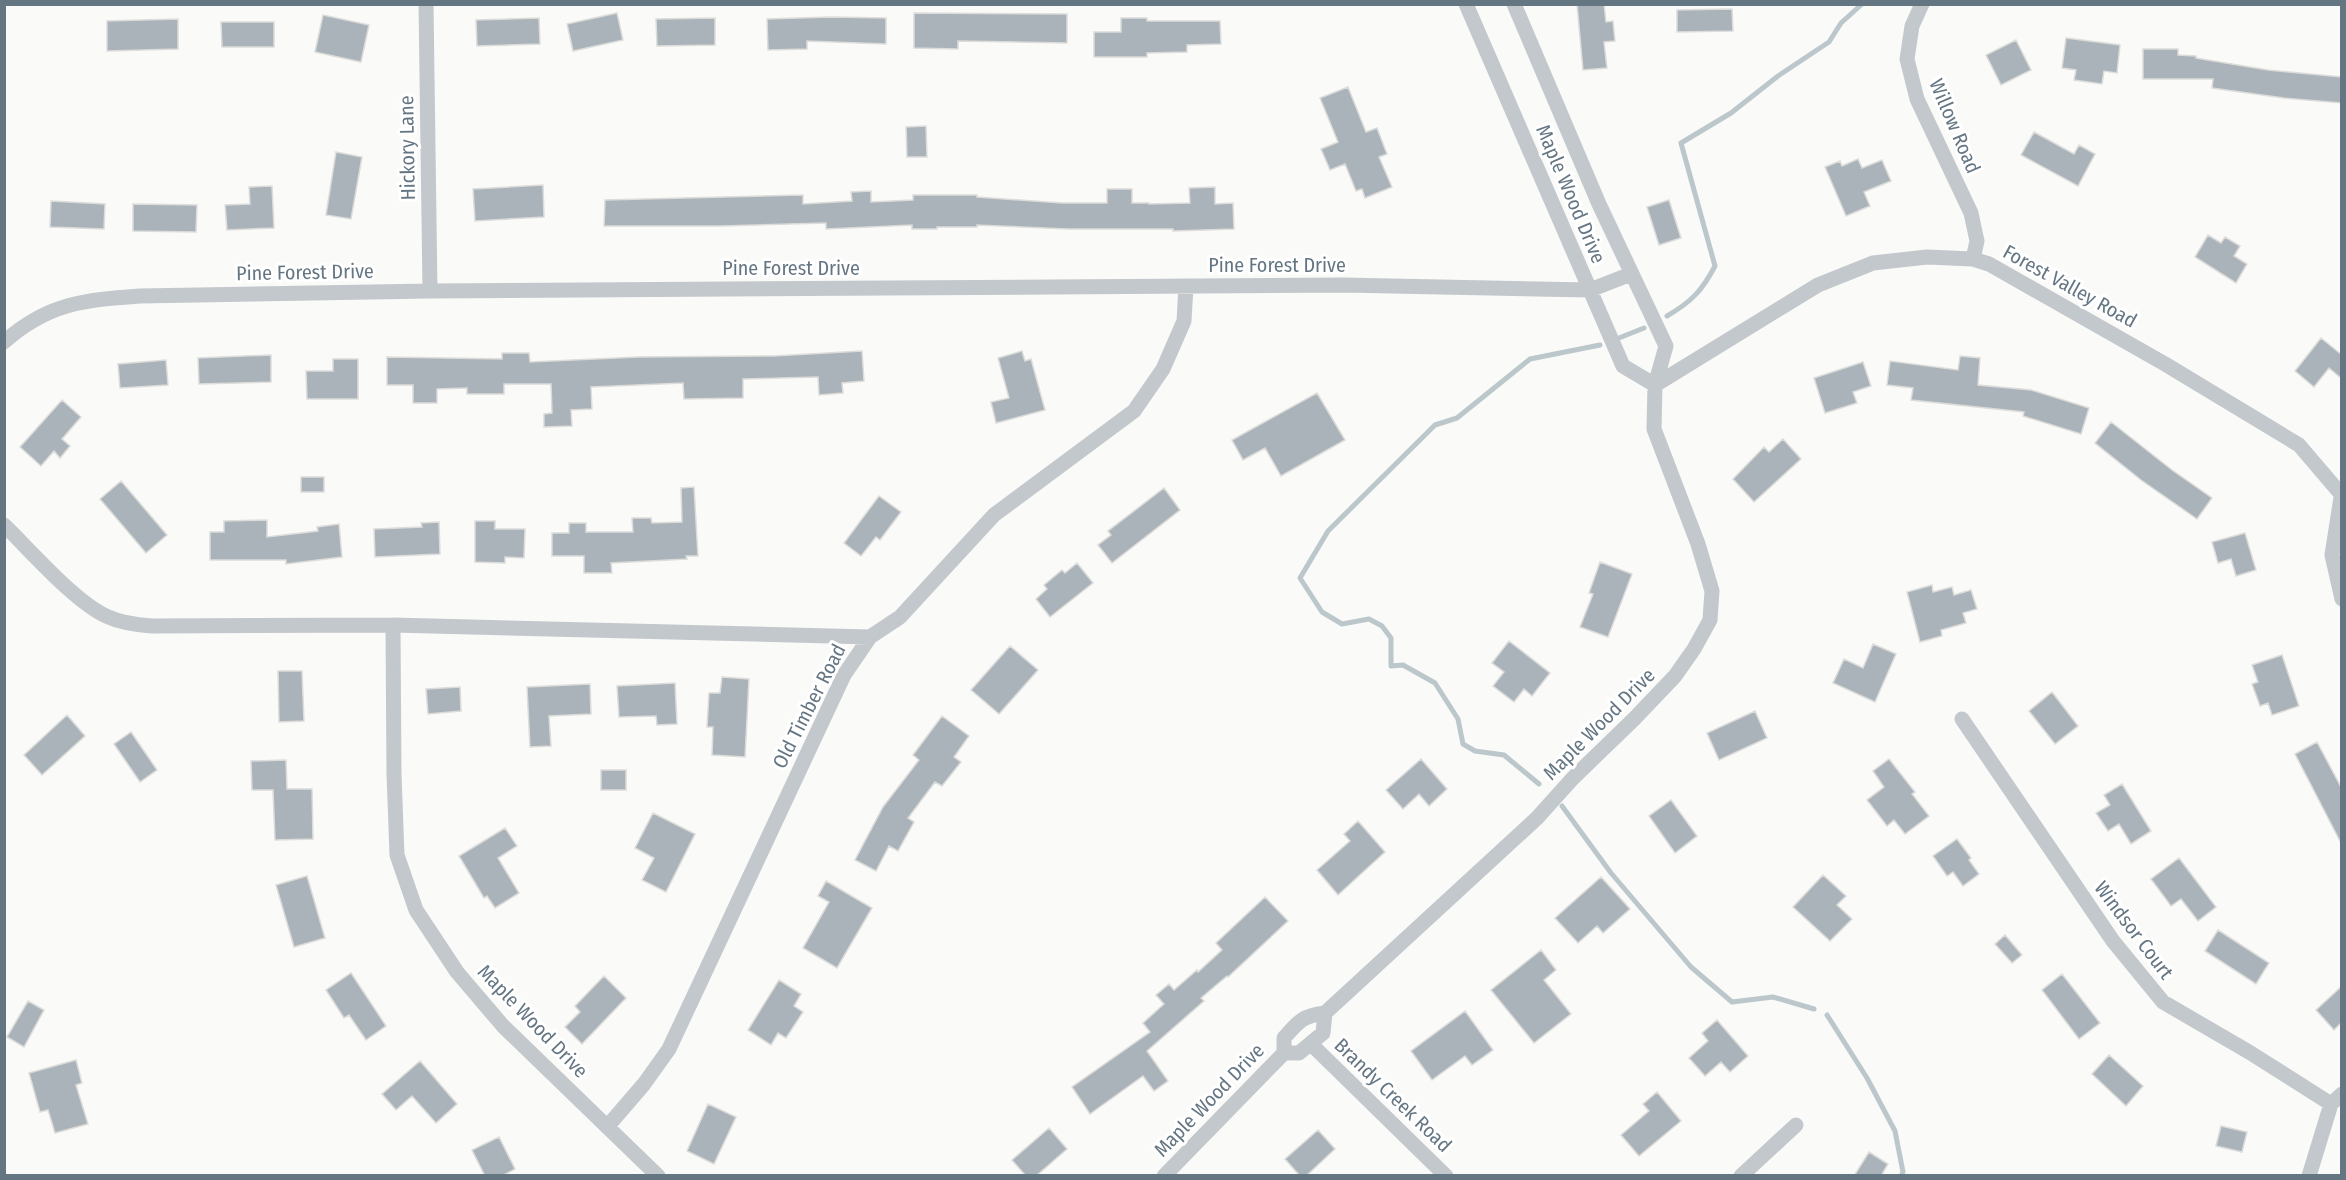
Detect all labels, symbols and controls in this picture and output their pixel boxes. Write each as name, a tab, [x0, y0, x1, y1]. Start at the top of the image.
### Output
street label: Willow Road	[1924, 75, 1986, 177]
street label: Hickory Lane	[394, 95, 420, 201]
street label: Maple Wood Drive	[1531, 121, 1611, 267]
street label: Forest Valley Road	[1999, 239, 2141, 333]
street label: Pine Forest Drive	[1208, 253, 1346, 277]
street label: Pine Forest Drive	[722, 256, 860, 280]
street label: Pine Forest Drive	[236, 259, 374, 285]
street label: Old Timber Road	[767, 640, 851, 772]
street label: Maple Wood Drive	[1538, 663, 1660, 785]
street label: Windsor Court	[2089, 876, 2179, 984]
street label: Maple Wood Drive	[473, 959, 593, 1083]
street label: Brandy Creek Road	[1329, 1033, 1457, 1157]
street label: Maple Wood Drive	[1149, 1038, 1269, 1162]

